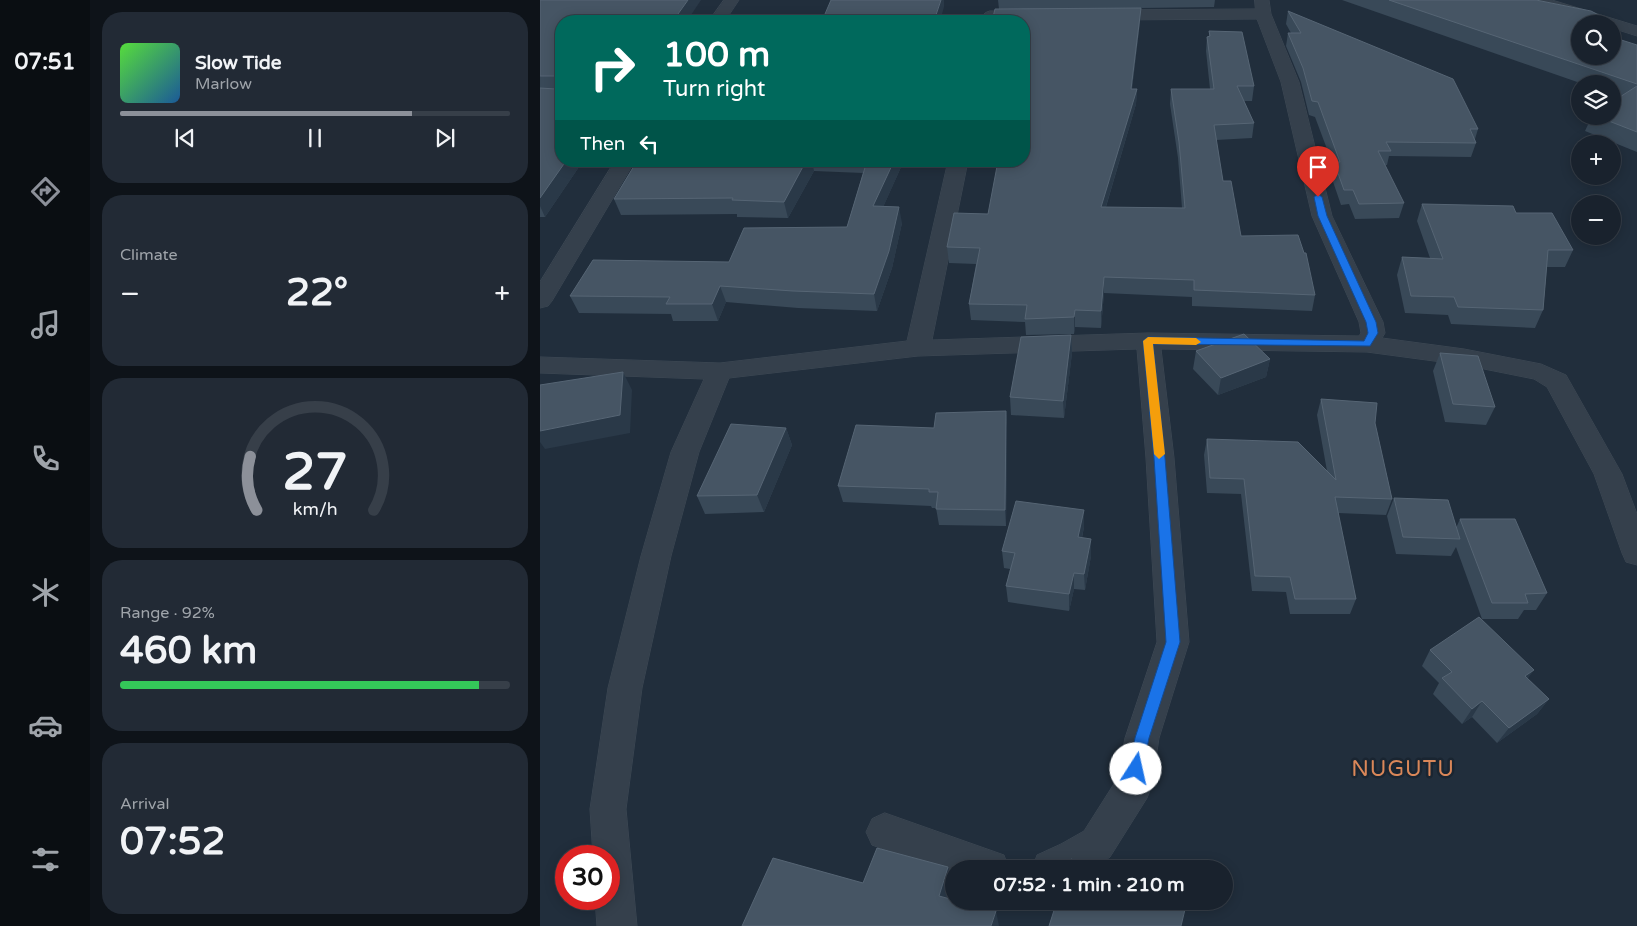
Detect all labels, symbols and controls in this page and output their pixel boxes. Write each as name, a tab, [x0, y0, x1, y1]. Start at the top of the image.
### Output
map controls	[1571, 15, 1621, 245]
button: search	[1571, 15, 1621, 65]
text: 100 m	[663, 34, 770, 76]
icon: right	[580, 35, 645, 100]
text: 07:51	[15, 49, 75, 75]
text: Slow Tide	[195, 52, 282, 74]
text: Marlow	[195, 74, 252, 94]
button: layers	[1571, 75, 1621, 125]
text: Turn right	[663, 76, 765, 102]
icon: previous	[171, 124, 199, 152]
icon: pause	[301, 124, 329, 152]
icon: next	[431, 124, 459, 152]
icon: left	[635, 130, 663, 158]
text: Then	[580, 133, 625, 155]
button: +	[1571, 135, 1621, 185]
pin	[1297, 146, 1339, 197]
icon: arrive	[1304, 153, 1332, 181]
icon: directions	[28, 174, 63, 209]
button: −	[1571, 195, 1621, 245]
text: Climate	[120, 245, 178, 265]
text: 22°	[286, 270, 348, 316]
text: −	[120, 277, 140, 311]
text: +	[494, 277, 510, 311]
icon: music	[28, 307, 63, 342]
icon: phone	[28, 441, 63, 476]
text: 27	[282, 441, 348, 504]
text: km/h	[293, 499, 337, 520]
icon: climate	[28, 575, 63, 610]
text: Range · 92%	[120, 603, 215, 623]
text: 460 km	[120, 628, 257, 674]
icon: car	[28, 708, 63, 743]
position arrow	[1109, 742, 1161, 794]
district label: NUGUTU	[1351, 756, 1455, 782]
text: Arrival	[120, 794, 169, 814]
text: 07:52	[120, 819, 225, 865]
icon: filters	[28, 842, 63, 877]
speed limit sign: 30	[555, 845, 620, 910]
text: 07:52 · 1 min · 210 m	[993, 874, 1185, 896]

